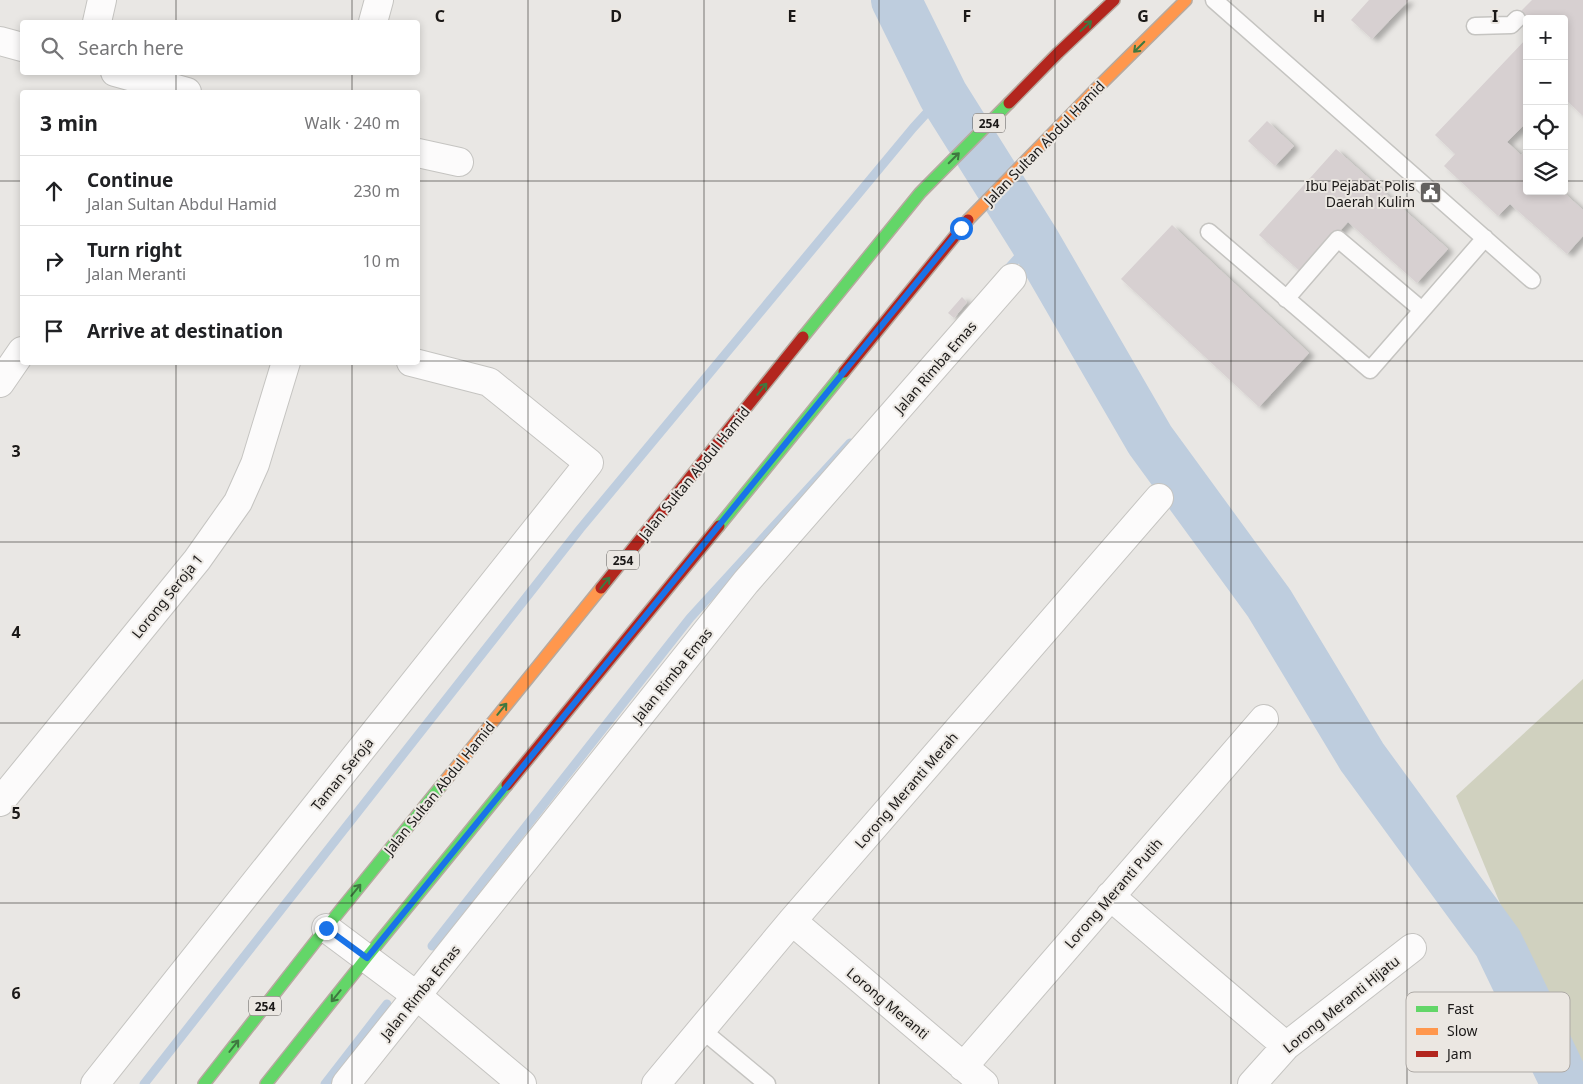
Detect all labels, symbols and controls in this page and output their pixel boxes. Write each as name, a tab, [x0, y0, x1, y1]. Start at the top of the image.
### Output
text: C	[435, 5, 445, 27]
text: D	[610, 5, 622, 27]
text: E	[788, 5, 797, 27]
text: F	[963, 5, 971, 27]
text: G	[1137, 5, 1149, 27]
text: H	[1313, 5, 1325, 27]
text: I	[1492, 5, 1498, 27]
map controls	[1523, 15, 1568, 195]
button: +	[1523, 15, 1568, 60]
search box	[20, 20, 420, 75]
one-way arrow	[1079, 20, 1092, 32]
icon: search	[38, 34, 66, 62]
text: Search here	[78, 35, 184, 61]
one-way arrow	[1133, 40, 1145, 53]
button: −	[1523, 60, 1568, 105]
street label: Jalan Sultan Abdul Hamid	[978, 77, 1109, 211]
button: locate	[1523, 105, 1568, 150]
text: 3 min	[40, 109, 98, 137]
text: Walk · 240 m	[305, 112, 400, 134]
road number: 254	[973, 114, 1005, 132]
button: layers	[1523, 150, 1568, 195]
one-way arrow	[948, 152, 960, 164]
text: Continue	[87, 167, 173, 193]
place label: Ibu Pejabat Polis Daerah Kulim	[1305, 176, 1415, 211]
icon: ahead	[40, 177, 68, 205]
text: 230 m	[353, 180, 400, 202]
public building icon: Ibu Pejabat Polis Daerah Kulim	[1419, 181, 1443, 205]
text: Jalan Sultan Abdul Hamid	[87, 193, 277, 215]
route start	[950, 217, 973, 240]
text: Turn right	[87, 237, 182, 263]
icon: right	[40, 247, 68, 275]
text: 10 m	[363, 250, 400, 272]
text: Jalan Meranti	[87, 263, 186, 285]
icon: arrive	[40, 317, 68, 345]
street label: Jalan Rimba Emas	[888, 317, 981, 419]
text: Arrive at destination	[87, 318, 283, 344]
one-way arrow	[756, 382, 767, 395]
street label: Jalan Sultan Abdul Hamid	[633, 402, 754, 545]
text: 3	[11, 440, 21, 462]
street label: Lorong Seroja 1	[127, 550, 207, 642]
road number: 254	[607, 550, 639, 570]
one-way arrow	[599, 577, 610, 590]
text: 4	[11, 621, 21, 643]
street label: Jalan Rimba Emas	[627, 624, 716, 728]
one-way arrow	[497, 703, 508, 716]
street label: Jalan Sultan Abdul Hamid	[378, 717, 499, 860]
street label: Lorong Meranti Merah	[850, 728, 962, 852]
street label: Taman Seroja	[307, 734, 377, 814]
text: 5	[11, 802, 21, 824]
street label: Lorong Meranti Putih	[1060, 834, 1166, 952]
one-way arrow	[351, 884, 362, 897]
route end	[315, 917, 338, 940]
street label: Jalan Rimba Emas	[375, 941, 464, 1045]
street label: Lorong Meranti Hijatu	[1279, 951, 1403, 1057]
street label: Lorong Meranti	[843, 963, 933, 1043]
text: 6	[11, 982, 21, 1004]
one-way arrow	[331, 989, 342, 1002]
legend	[1406, 992, 1570, 1072]
road number: 254	[249, 996, 281, 1016]
text: Fast	[1447, 999, 1474, 1018]
text: Slow	[1447, 1021, 1478, 1040]
one-way arrow	[228, 1039, 239, 1052]
text: Jam	[1445, 1044, 1472, 1063]

